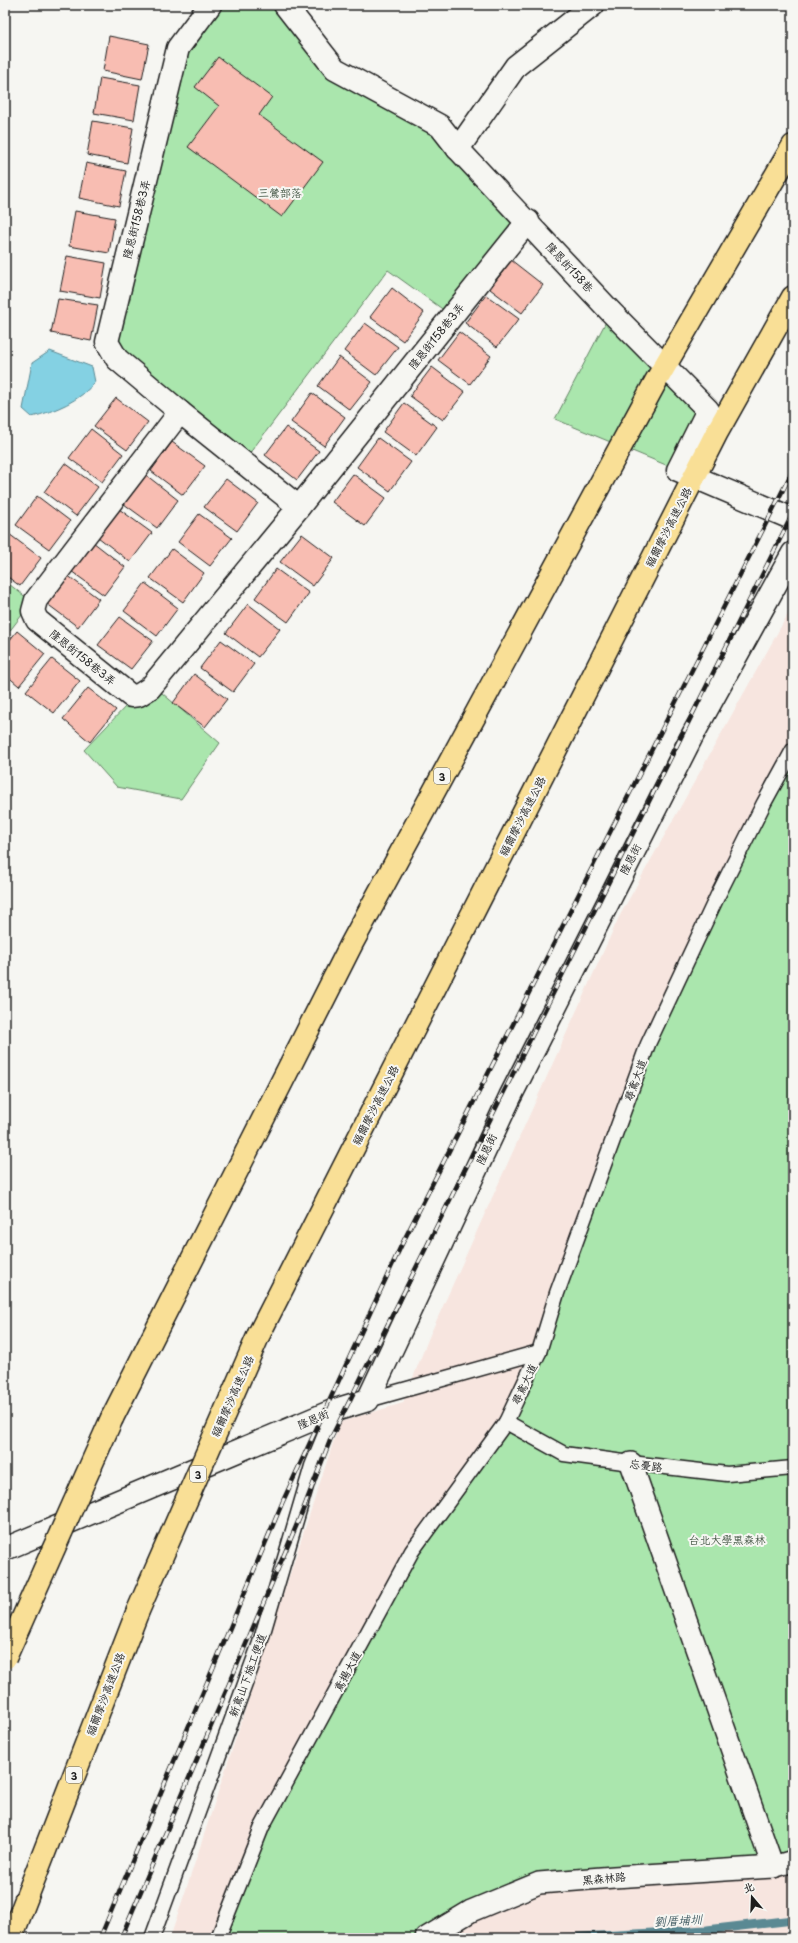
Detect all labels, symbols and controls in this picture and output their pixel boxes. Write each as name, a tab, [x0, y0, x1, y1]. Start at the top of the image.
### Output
street label: 隆恩街158巷3弄	[118, 178, 154, 260]
park label: 三鶯部落	[258, 184, 302, 201]
street label: 隆恩街158巷	[542, 238, 598, 296]
street label: 隆恩街158巷3弄	[404, 299, 468, 373]
street label: 福爾摩沙高速公路	[640, 484, 696, 570]
street label: 隆恩街158巷3弄	[46, 625, 120, 689]
road number: 3	[434, 768, 450, 784]
street label: 福爾摩沙高速公路	[494, 773, 550, 859]
street label: 隆恩街	[615, 840, 646, 878]
street label: 尋鳶大道	[619, 1056, 651, 1104]
street label: 福爾摩沙高速公路	[347, 1062, 403, 1148]
street label: 隆恩街	[471, 1130, 501, 1168]
street label: 福爾摩沙高速公路	[206, 1352, 258, 1440]
street label: 尋鳶大道	[507, 1360, 541, 1408]
street label: 隆恩街	[294, 1404, 332, 1433]
street label: 忘憂路	[629, 1455, 663, 1475]
road number: 3	[190, 1466, 206, 1482]
park label: 台北大學黒森林	[689, 1531, 766, 1548]
street label: 新鳶山下施工便道	[224, 1631, 270, 1719]
street label: 鳶揚大道	[329, 1648, 365, 1694]
street label: 福爾摩沙高速公路	[81, 1650, 129, 1738]
road number: 3	[66, 1767, 82, 1783]
street label: 黑森林路	[581, 1868, 627, 1888]
north arrow	[732, 1877, 772, 1917]
text: 北	[741, 1877, 757, 1897]
water label: 劉厝埔圳	[654, 1910, 704, 1930]

